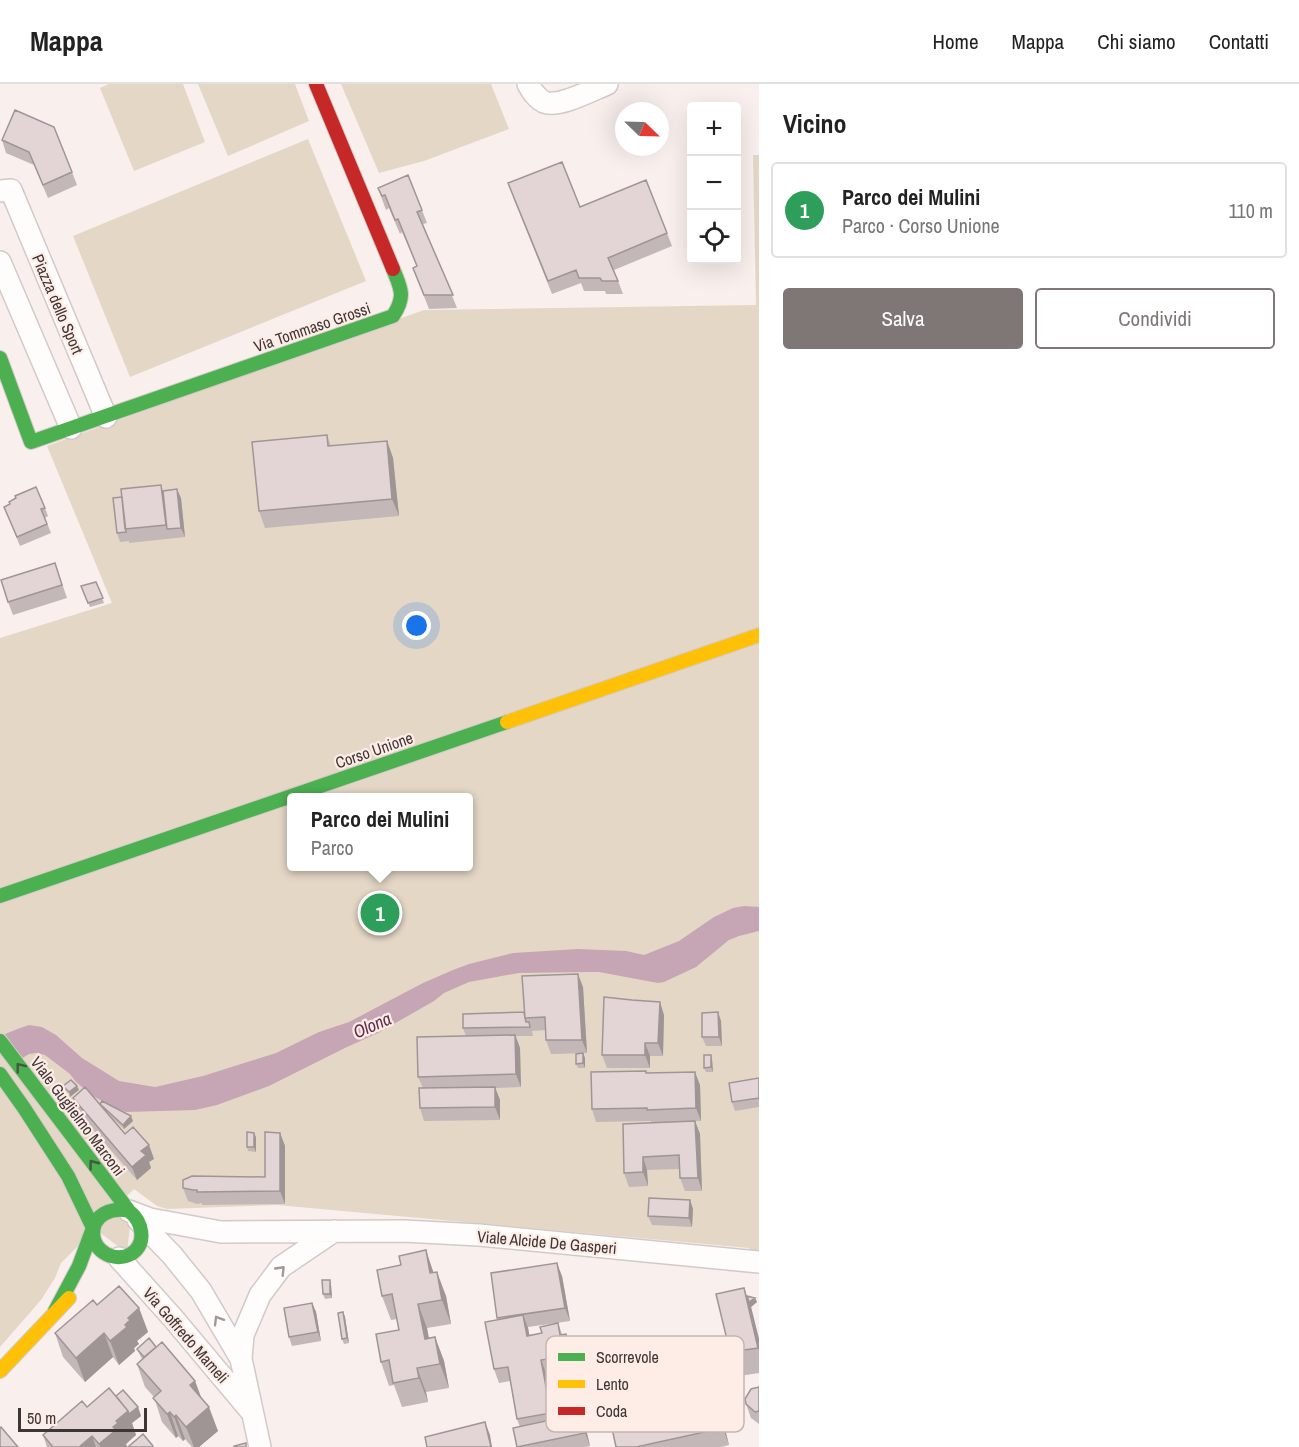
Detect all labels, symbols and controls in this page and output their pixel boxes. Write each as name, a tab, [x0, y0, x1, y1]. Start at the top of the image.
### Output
text: Mappa	[30, 22, 103, 60]
text: Home	[933, 27, 979, 56]
text: Mappa	[1012, 27, 1064, 56]
text: Chi siamo	[1097, 27, 1176, 56]
text: Contatti	[1209, 27, 1269, 56]
north arrow	[615, 102, 669, 156]
map controls	[687, 102, 741, 264]
button: +	[687, 102, 741, 156]
text: Vicino	[783, 106, 847, 141]
button: −	[687, 156, 741, 210]
text: Parco dei Mulini	[842, 182, 980, 212]
text: 1	[800, 197, 809, 224]
text: 110 m	[1229, 197, 1273, 224]
button: locate	[687, 210, 741, 264]
text: Parco · Corso Unione	[842, 212, 1000, 239]
street label: Piazza dello Sport	[27, 251, 89, 358]
button: Salva	[783, 288, 1023, 349]
button: Condividi	[1035, 288, 1275, 349]
street label: Via Tommaso Grossi	[251, 297, 373, 357]
your location	[402, 611, 431, 640]
street label: Corso Unione	[332, 726, 416, 774]
popup	[287, 793, 473, 871]
text: Parco dei Mulini	[311, 804, 449, 834]
text: Parco	[311, 834, 354, 861]
pin: 1	[360, 890, 400, 936]
water label: Olona	[349, 1006, 395, 1044]
street label: Viale Guglielmo Marconi	[26, 1052, 130, 1180]
one-way arrow	[17, 1063, 28, 1074]
one-way arrow	[90, 1160, 101, 1171]
street label: Viale Alcide De Gasperi	[476, 1225, 618, 1259]
one-way arrow	[273, 1267, 284, 1278]
street label: Via Goffredo Mameli	[138, 1282, 234, 1388]
one-way arrow	[213, 1316, 225, 1326]
legend	[546, 1336, 744, 1432]
text: Scorrevole	[596, 1346, 659, 1368]
text: Lento	[596, 1373, 629, 1395]
text: Coda	[596, 1400, 628, 1422]
scale bar	[18, 1405, 147, 1432]
text: 50 m	[27, 1407, 56, 1429]

